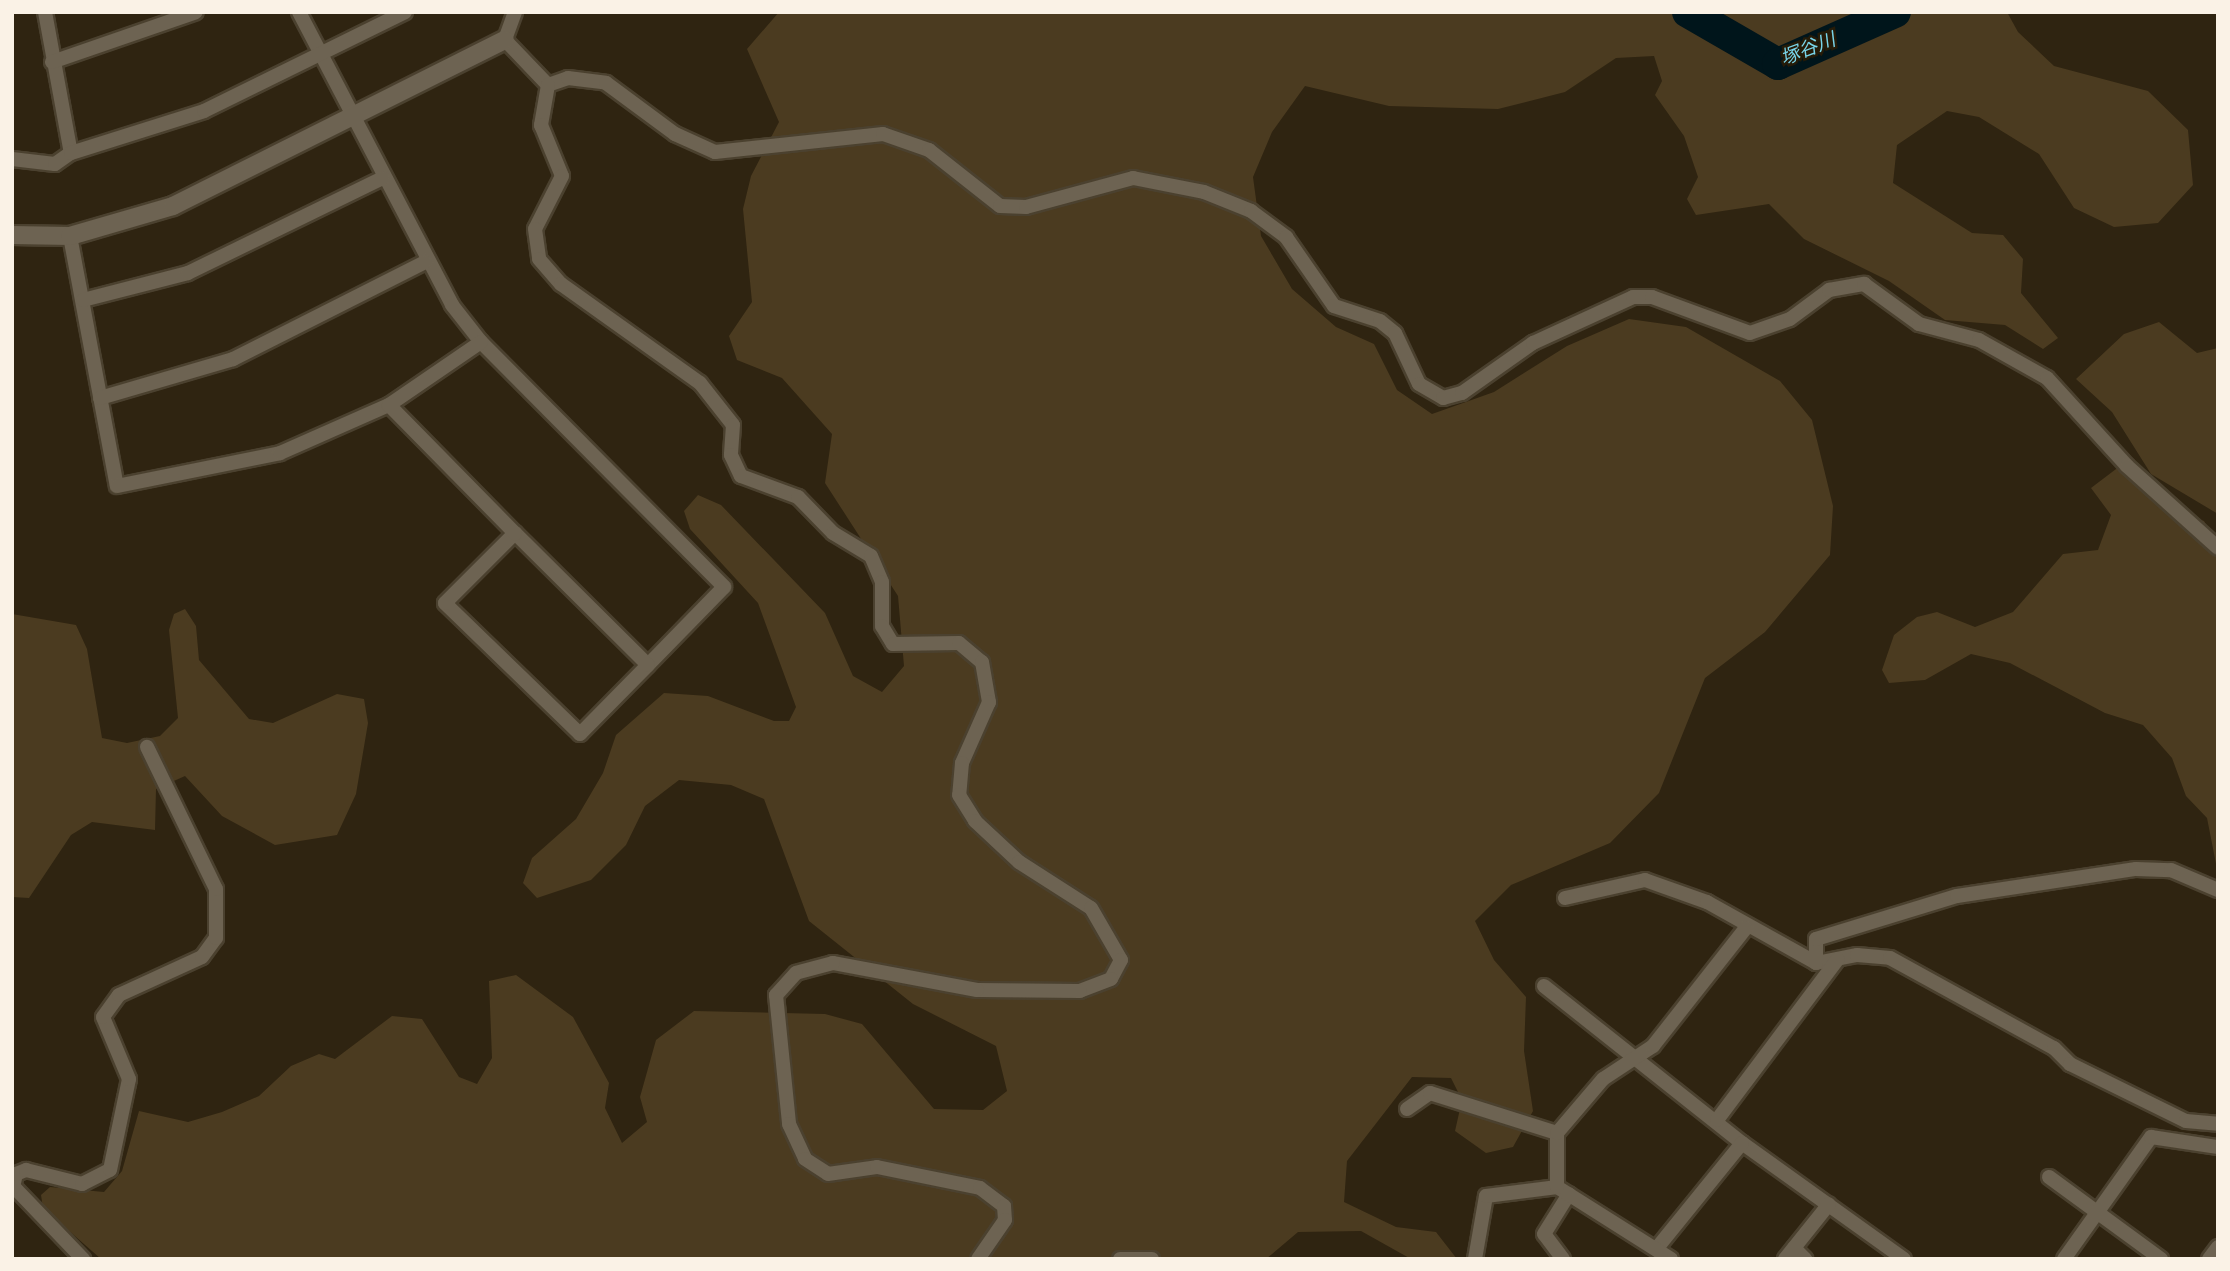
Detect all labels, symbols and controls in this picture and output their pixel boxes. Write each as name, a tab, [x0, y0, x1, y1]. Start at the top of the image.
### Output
water label: 塚谷川	[1777, 28, 1839, 70]

